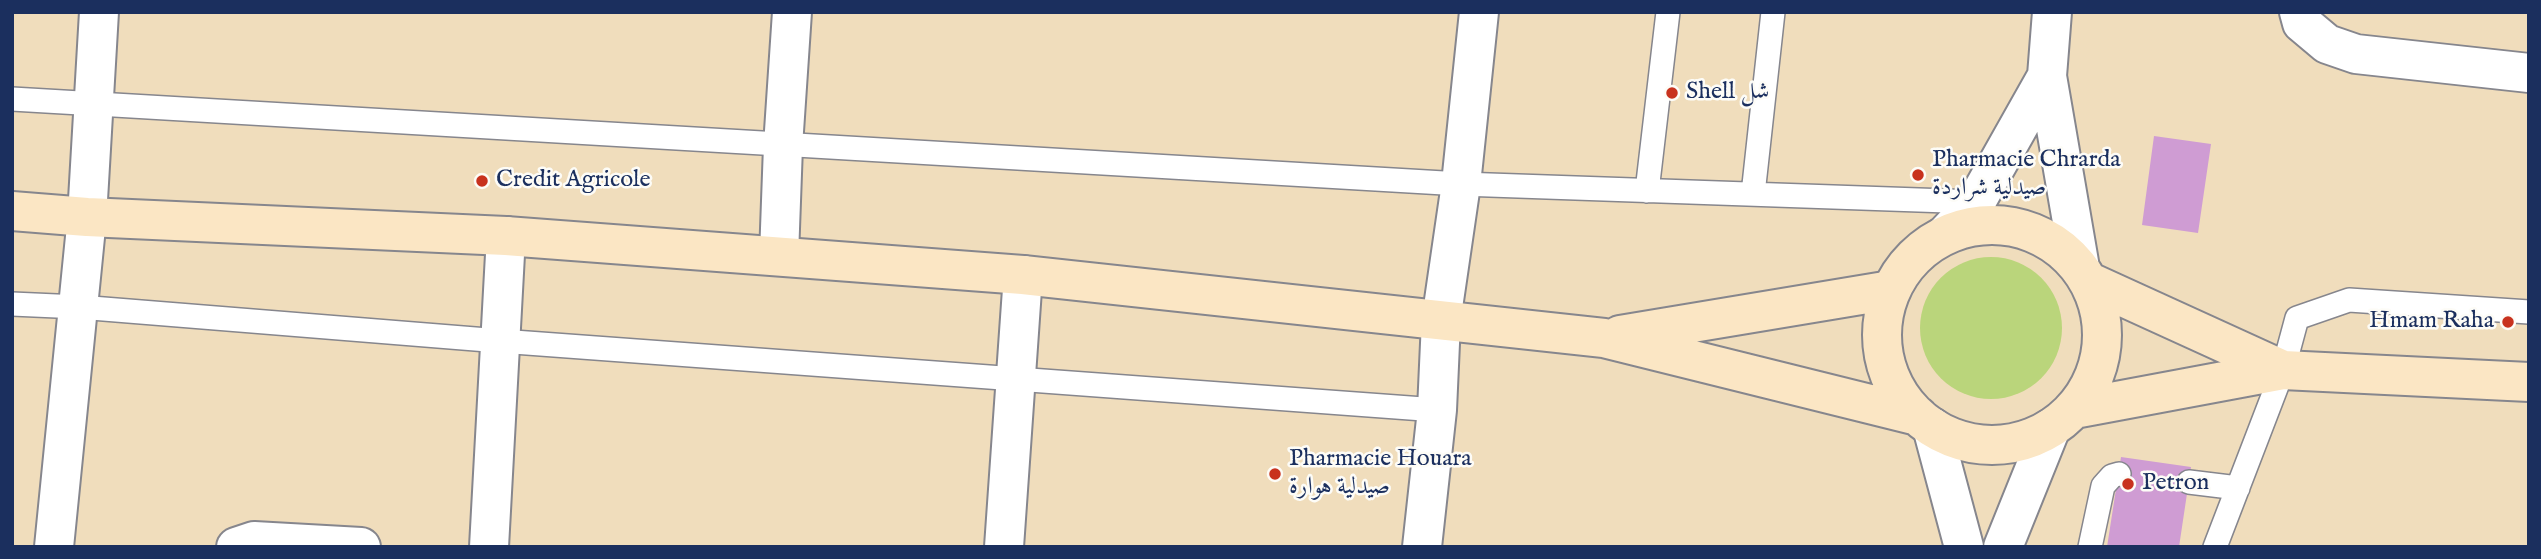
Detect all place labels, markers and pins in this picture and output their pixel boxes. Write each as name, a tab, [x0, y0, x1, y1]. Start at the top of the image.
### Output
place label: Shell شل	[1686, 79, 1769, 107]
marker: Shell شل	[1664, 85, 1680, 101]
place label: Pharmacie Chrarda صيدلية شراردة	[1932, 147, 2121, 203]
place label: Credit Agricole	[496, 167, 651, 195]
marker: Pharmacie Chrarda صيدلية شراردة	[1910, 167, 1926, 183]
marker: Credit Agricole	[474, 173, 490, 189]
place label: Hmam Raha	[2369, 308, 2494, 336]
marker: Hmam Raha	[2500, 314, 2516, 330]
place label: Pharmacie Houara صيدلية هوارة	[1289, 446, 1472, 502]
marker: Pharmacie Houara صيدلية هوارة	[1267, 466, 1283, 482]
place label: Petron	[2142, 470, 2209, 498]
marker: Petron	[2120, 476, 2136, 492]

